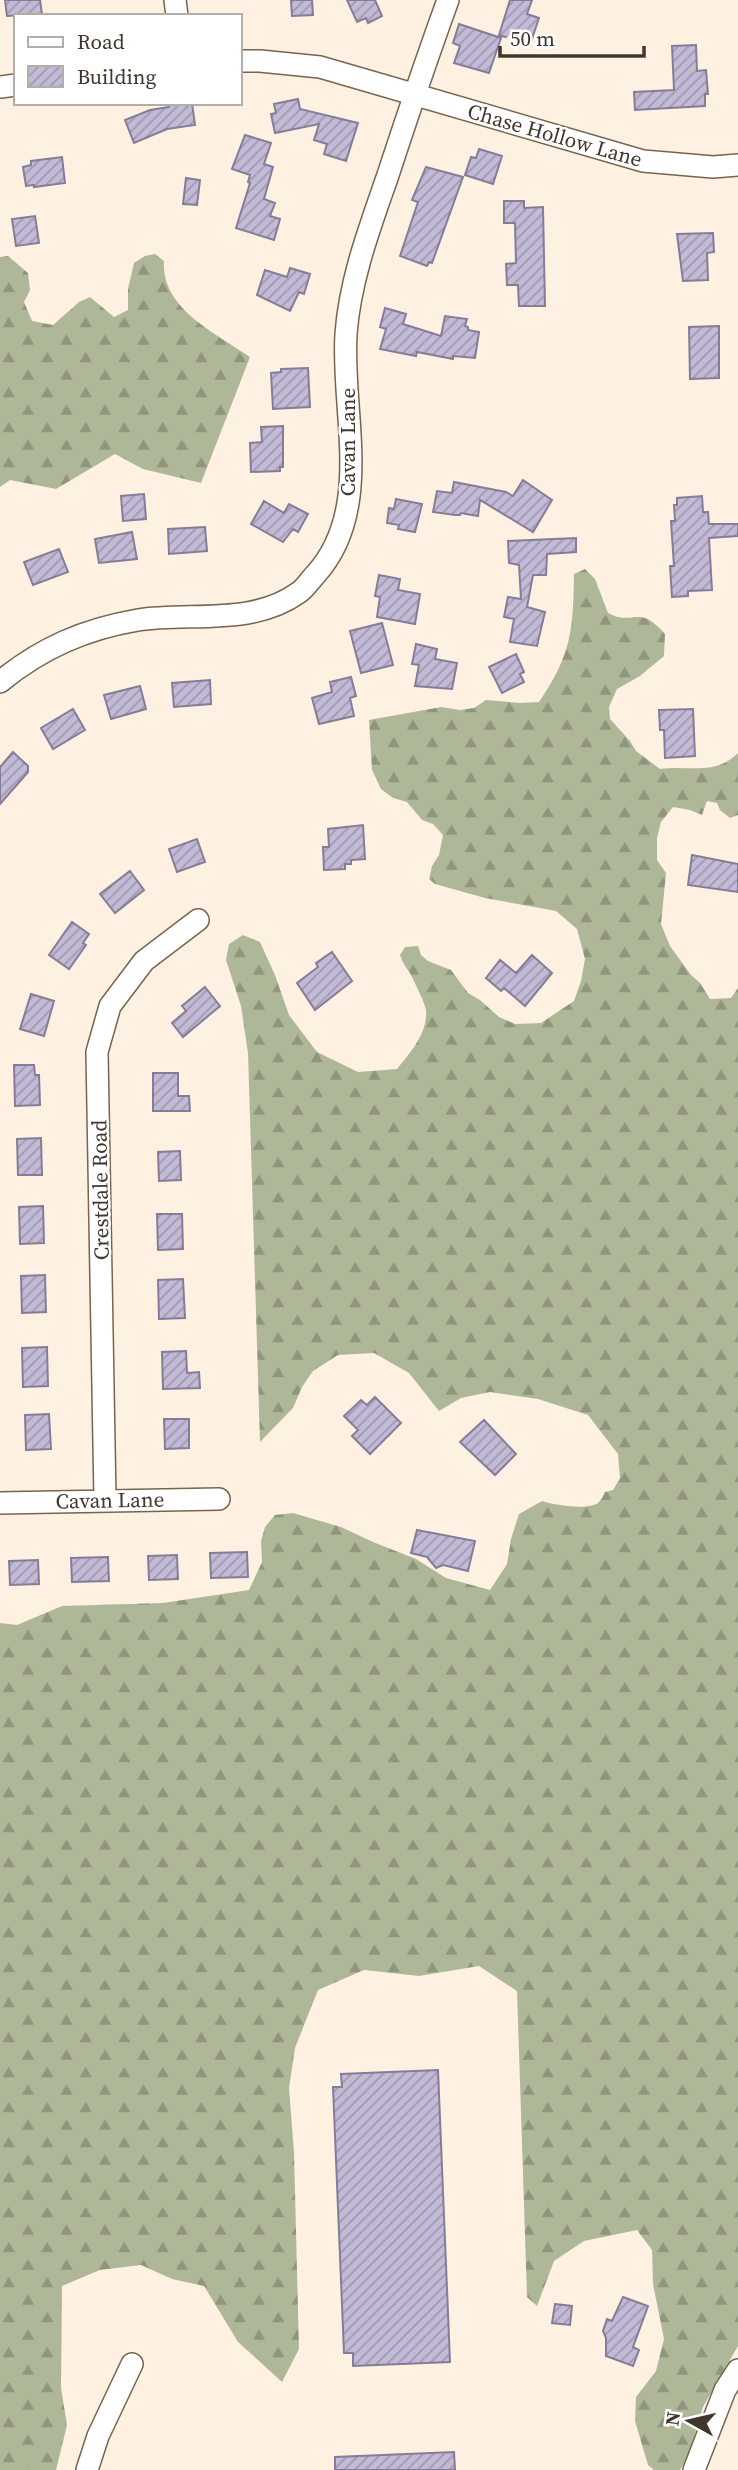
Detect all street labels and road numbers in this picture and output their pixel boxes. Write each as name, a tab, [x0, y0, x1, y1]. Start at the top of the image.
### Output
street label: Chase Hollow Lane	[464, 96, 646, 174]
street label: Cavan Lane	[333, 388, 362, 496]
street label: Crestdale Road	[84, 1119, 116, 1260]
street label: Cavan Lane	[55, 1485, 165, 1515]

